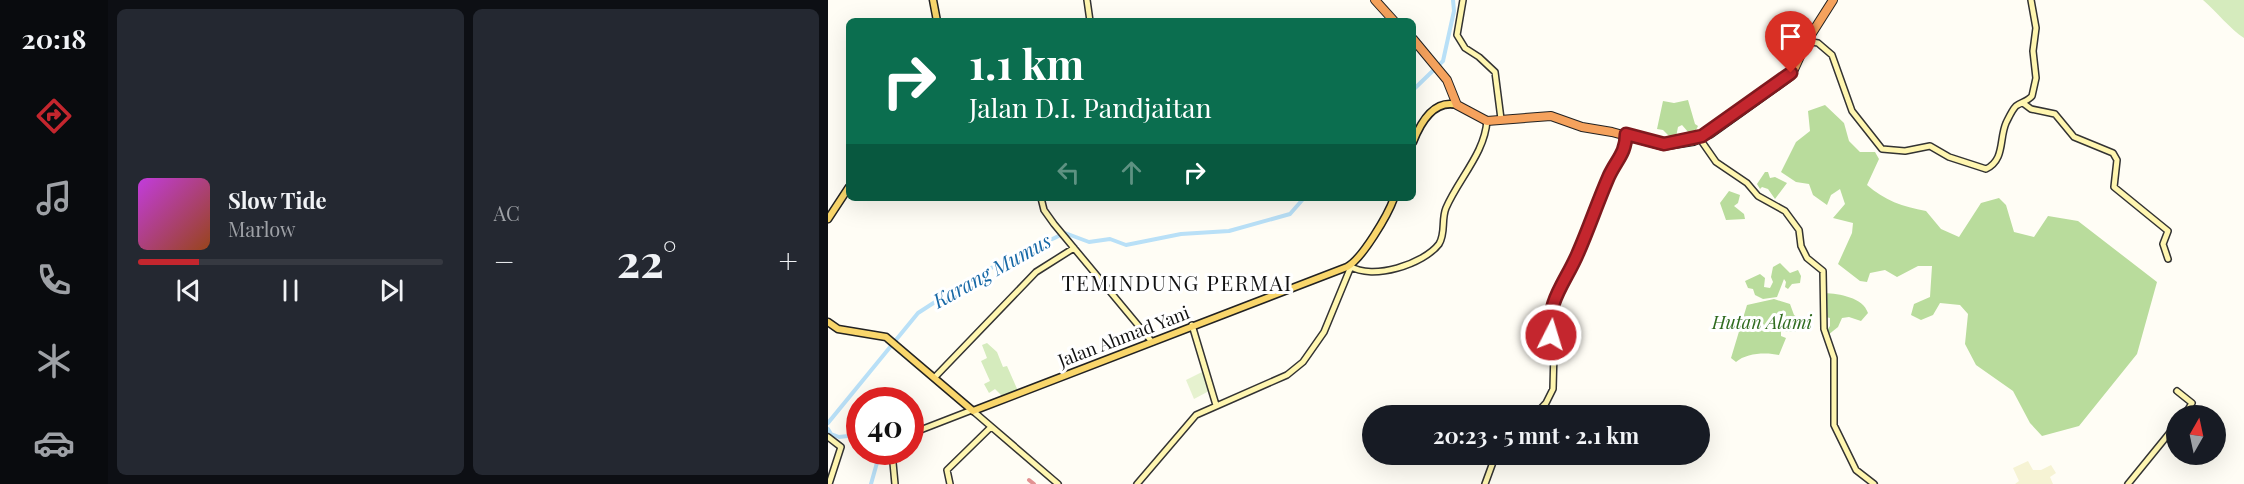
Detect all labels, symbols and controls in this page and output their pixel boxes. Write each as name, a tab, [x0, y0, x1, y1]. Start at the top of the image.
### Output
pin	[1765, 11, 1816, 73]
text: 20:18	[22, 20, 86, 56]
icon: arrive	[1774, 20, 1807, 53]
text: 1.1 km	[969, 35, 1084, 91]
icon: right	[870, 42, 948, 120]
text: Jalan D.I. Pandjaitan	[969, 89, 1212, 125]
icon: directions	[33, 95, 75, 137]
icon: left	[1052, 156, 1085, 189]
icon: ahead	[1115, 156, 1148, 189]
icon: right	[1178, 156, 1211, 189]
icon: music	[33, 177, 75, 219]
text: Slow Tide	[228, 185, 327, 215]
text: AC	[494, 199, 520, 226]
text: Marlow	[228, 215, 296, 242]
water label: Karang Mumus	[926, 226, 1056, 314]
text: 22°	[617, 229, 677, 289]
text: −	[494, 238, 515, 282]
text: +	[779, 238, 798, 282]
icon: phone	[33, 259, 75, 301]
district label: TEMINDUNG PERMAI	[1062, 268, 1293, 296]
icon: previous	[172, 274, 205, 307]
icon: pause	[274, 274, 307, 307]
icon: next	[375, 274, 408, 307]
street label: Jalan Ahmad Yani	[1054, 300, 1193, 373]
position arrow	[1519, 303, 1583, 367]
park label: Hutan Alami	[1711, 310, 1812, 334]
icon: climate	[33, 340, 75, 382]
speed limit sign: 40	[846, 387, 924, 465]
north arrow	[2166, 405, 2226, 465]
map controls	[2166, 405, 2226, 465]
text: 20:23 · 5 mnt · 2.1 km	[1433, 420, 1639, 450]
icon: car	[33, 422, 75, 464]

